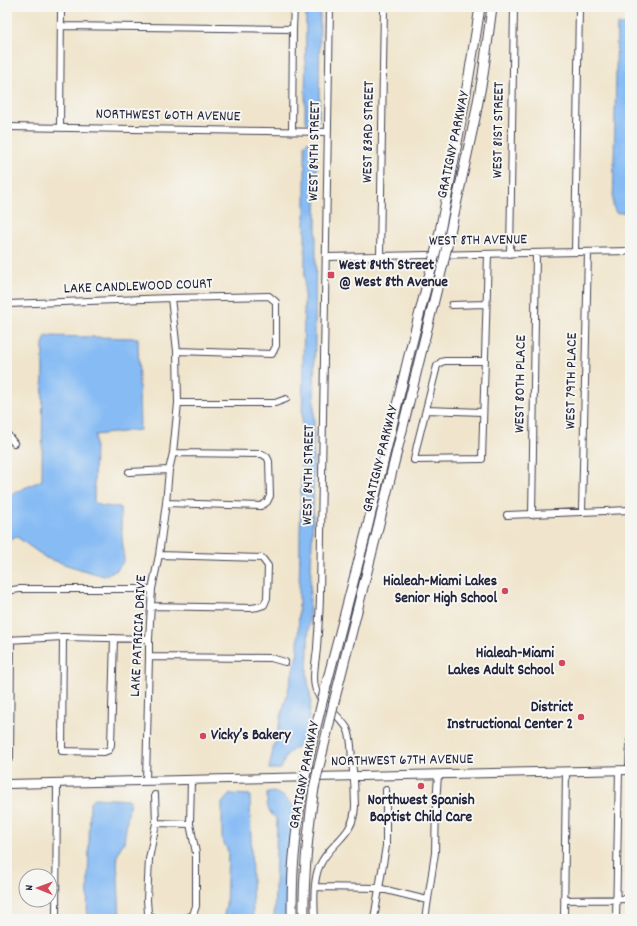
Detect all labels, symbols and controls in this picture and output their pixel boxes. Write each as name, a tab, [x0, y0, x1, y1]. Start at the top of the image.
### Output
street label: WEST 83RD STREET	[357, 81, 381, 183]
street label: WEST 81ST STREET	[487, 82, 511, 178]
street label: GRATIGNY PARKWAY	[432, 89, 476, 201]
street label: WEST 84TH STREET	[303, 101, 327, 201]
street label: NORTHWEST 60TH AVENUE	[95, 104, 241, 128]
street label: WEST 8TH AVENUE	[429, 229, 527, 253]
place label: West 84th Street @ West 8th Avenue	[339, 255, 448, 294]
marker: West 84th Street @ West 8th Avenue	[326, 270, 336, 280]
street label: LAKE CANDLEWOOD COURT	[63, 273, 213, 301]
street label: WEST 79TH PLACE	[560, 332, 584, 429]
street label: WEST 80TH PLACE	[509, 335, 533, 433]
street label: GRATIGNY PARKWAY	[357, 403, 405, 515]
street label: WEST 84TH STREET	[297, 425, 321, 525]
place label: Hialeah-Miami Lakes Senior High School	[383, 571, 497, 610]
street label: LAKE PATRICIA DRIVE	[125, 574, 153, 697]
marker: Hialeah-Miami Lakes Senior High School	[500, 586, 510, 596]
place label: Hialeah-Miami Lakes Adult School	[448, 643, 554, 682]
marker: Hialeah-Miami Lakes Adult School	[557, 658, 567, 668]
place label: District Instructional Center 2	[447, 697, 573, 736]
marker: District Instructional Center 2	[576, 712, 586, 722]
street label: GRATIGNY PARKWAY	[284, 719, 326, 831]
place label: Vicky’s Bakery	[211, 725, 291, 747]
marker: Vicky’s Bakery	[198, 731, 208, 741]
street label: NORTHWEST 67TH AVENUE	[331, 749, 474, 773]
marker: Northwest Spanish Baptist Child Care	[416, 781, 426, 791]
place label: Northwest Spanish Baptist Child Care	[367, 790, 475, 829]
north arrow	[18, 868, 58, 908]
text: N	[22, 884, 38, 891]

